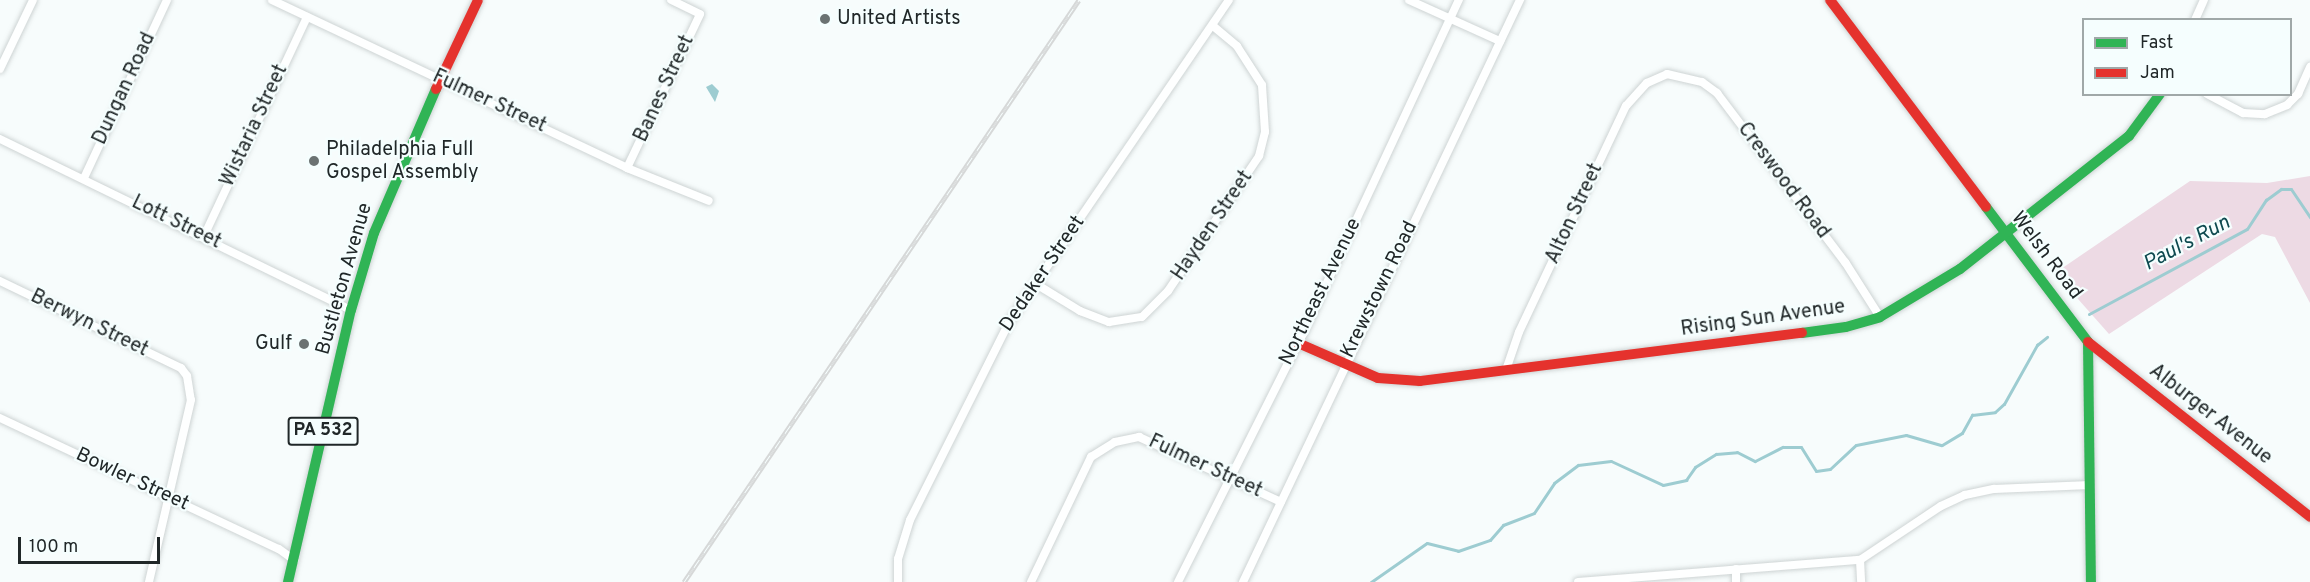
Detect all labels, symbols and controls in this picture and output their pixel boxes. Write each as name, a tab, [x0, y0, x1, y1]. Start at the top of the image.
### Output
place label: United Artists	[837, 7, 961, 31]
marker: United Artists	[818, 12, 832, 26]
legend	[2082, 18, 2292, 96]
street label: Dungan Road	[89, 29, 161, 149]
street label: Banes Street	[630, 32, 700, 146]
text: Fast	[2140, 32, 2173, 55]
street label: Wistaria Street	[216, 61, 294, 191]
text: Jam	[2140, 62, 2175, 85]
street label: Fulmer Street	[428, 65, 550, 139]
street label: Creswood Road	[1732, 118, 1834, 244]
place label: Philadelphia Full Gospel Assembly	[326, 138, 479, 185]
marker: Philadelphia Full Gospel Assembly	[307, 154, 321, 168]
street label: Alton Street	[1541, 160, 1609, 268]
street label: Hayden Street	[1167, 166, 1259, 286]
street label: Lott Street	[127, 191, 225, 255]
street label: Bustleton Avenue	[312, 200, 378, 358]
street label: Welsh Road	[2005, 207, 2087, 305]
street label: Dedaker Street	[995, 211, 1091, 337]
water label: Paul's Run	[2139, 211, 2235, 277]
street label: Northeast Avenue	[1275, 214, 1367, 370]
street label: Krewstown Road	[1336, 218, 1424, 362]
street label: Berwyn Street	[26, 285, 152, 363]
street label: Rising Sun Avenue	[1679, 296, 1847, 342]
place label: Gulf	[255, 332, 292, 356]
marker: Gulf	[297, 337, 311, 351]
street label: Alburger Avenue	[2143, 359, 2277, 471]
road number: PA 532	[287, 416, 359, 446]
street label: Fulmer Street	[1144, 430, 1266, 504]
street label: Bowler Street	[72, 443, 192, 517]
scale bar	[21, 525, 164, 563]
text: 100 m	[29, 536, 78, 559]

